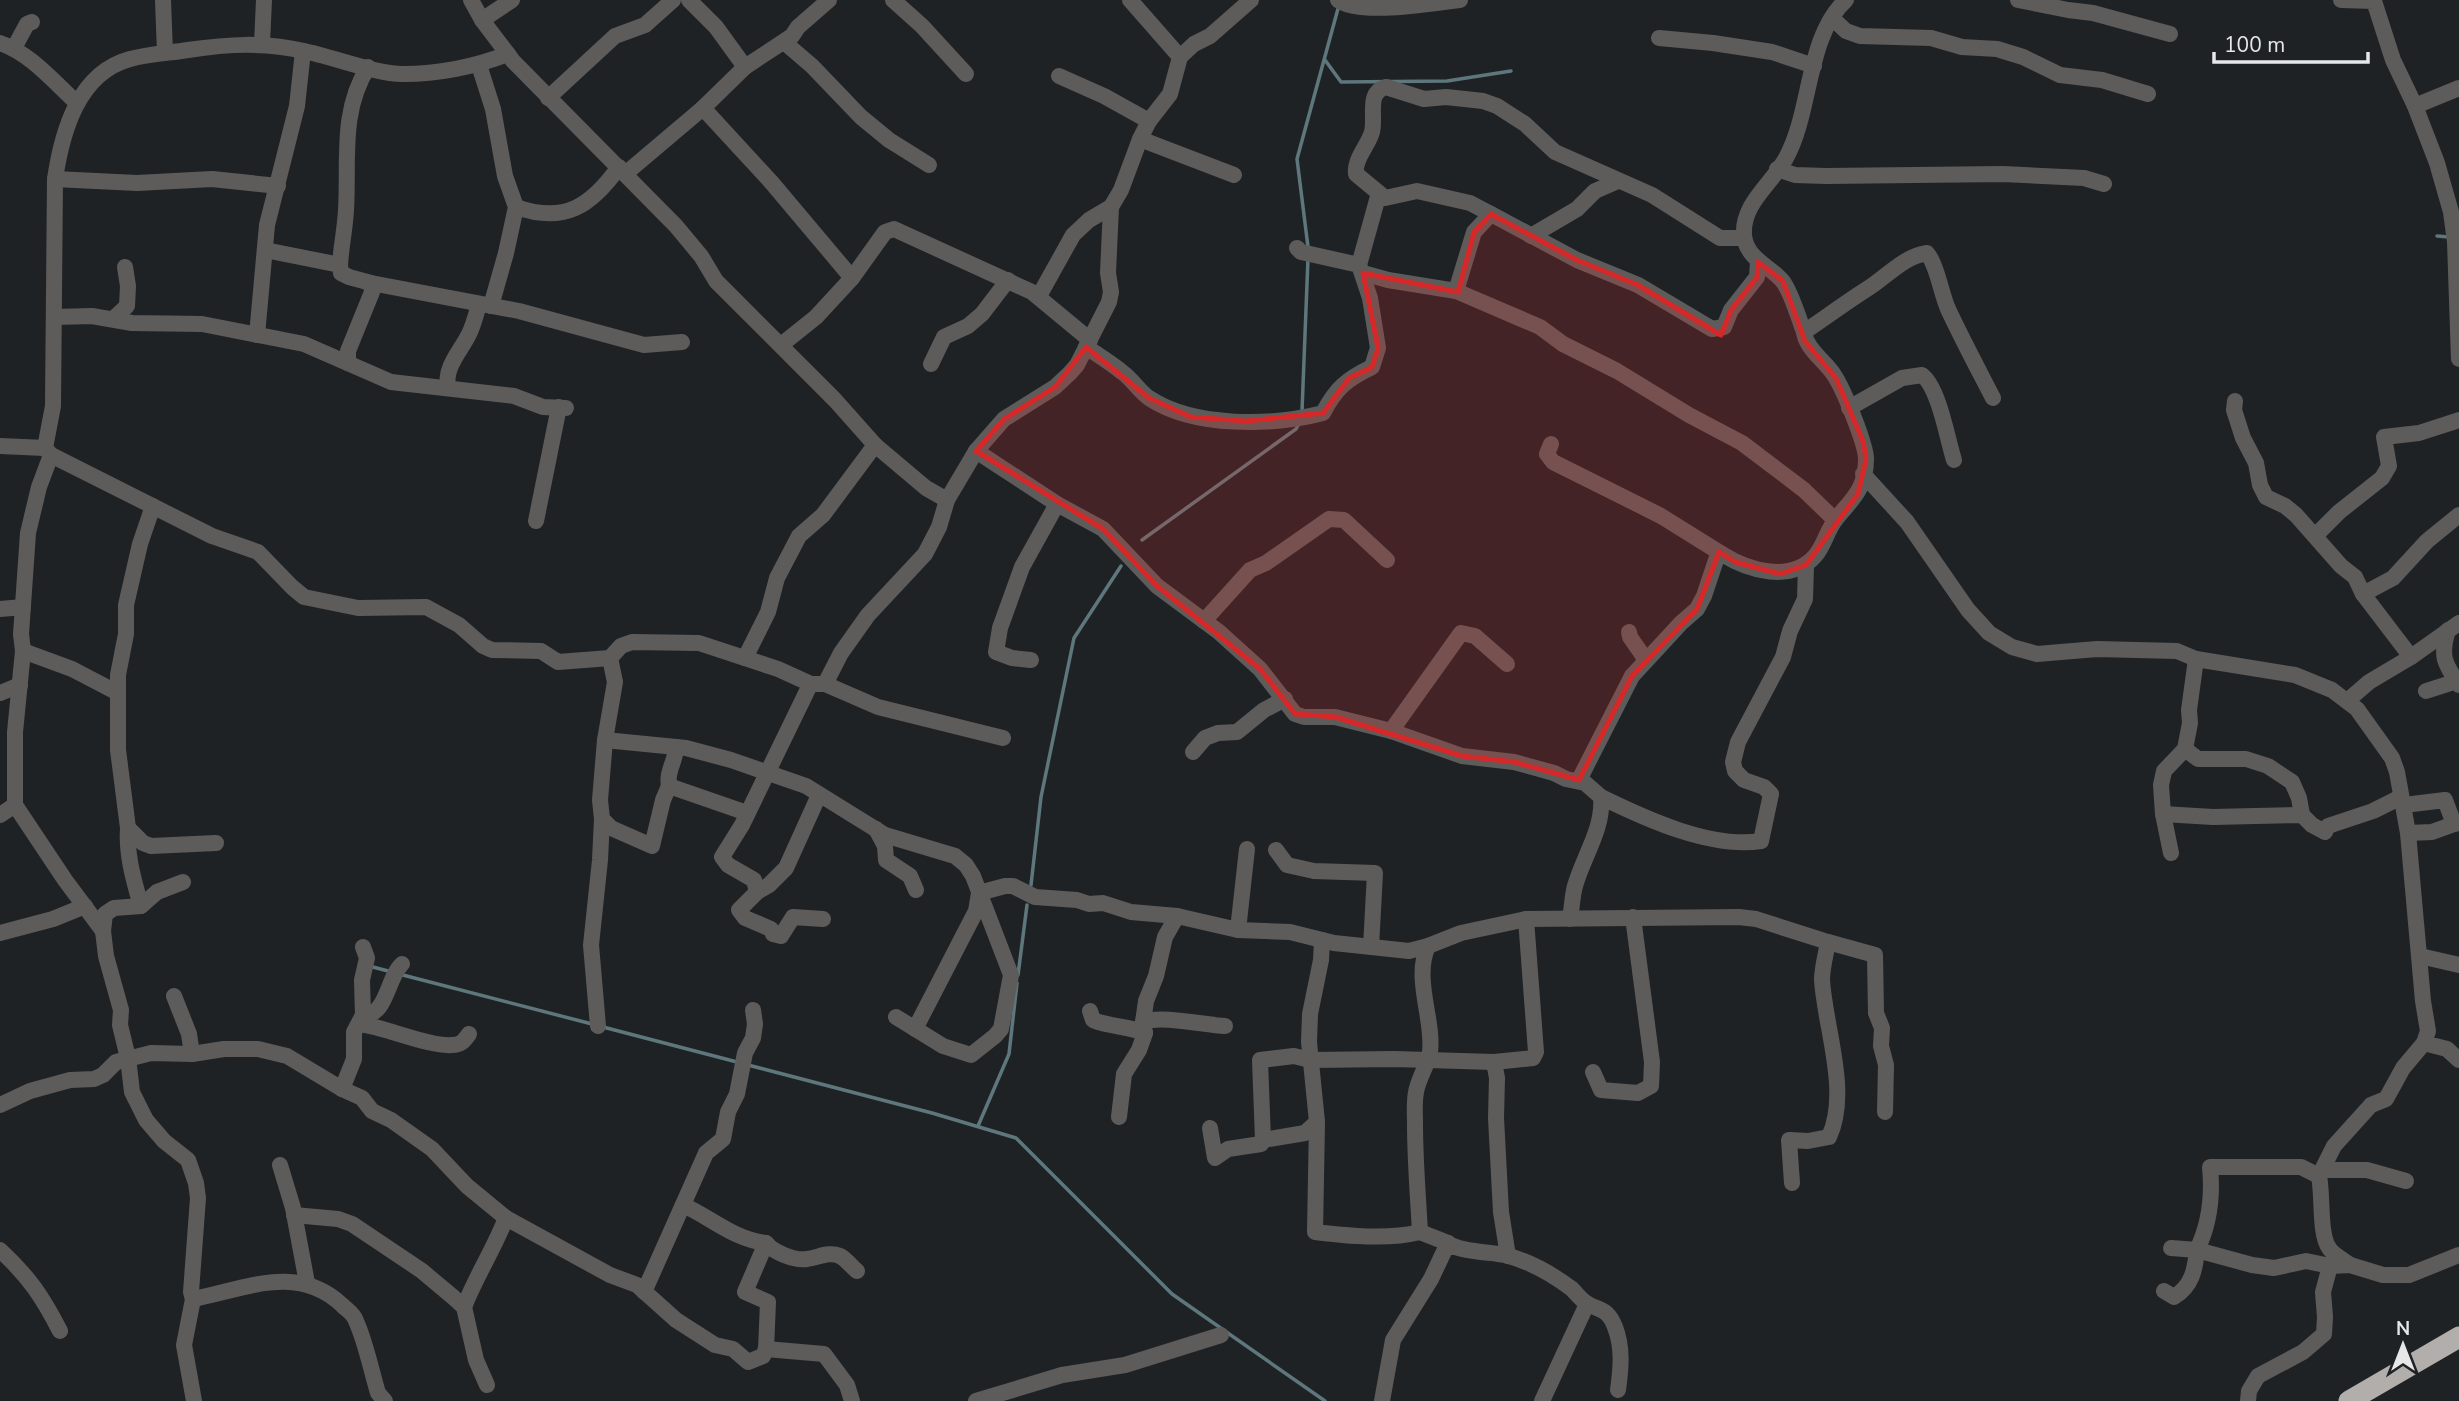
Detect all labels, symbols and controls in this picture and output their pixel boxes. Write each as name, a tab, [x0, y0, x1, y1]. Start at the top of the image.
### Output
scale bar	[2214, 21, 2368, 65]
text: 100 m	[2224, 31, 2285, 59]
north arrow	[2368, 1310, 2438, 1380]
text: N	[2396, 1316, 2410, 1342]

